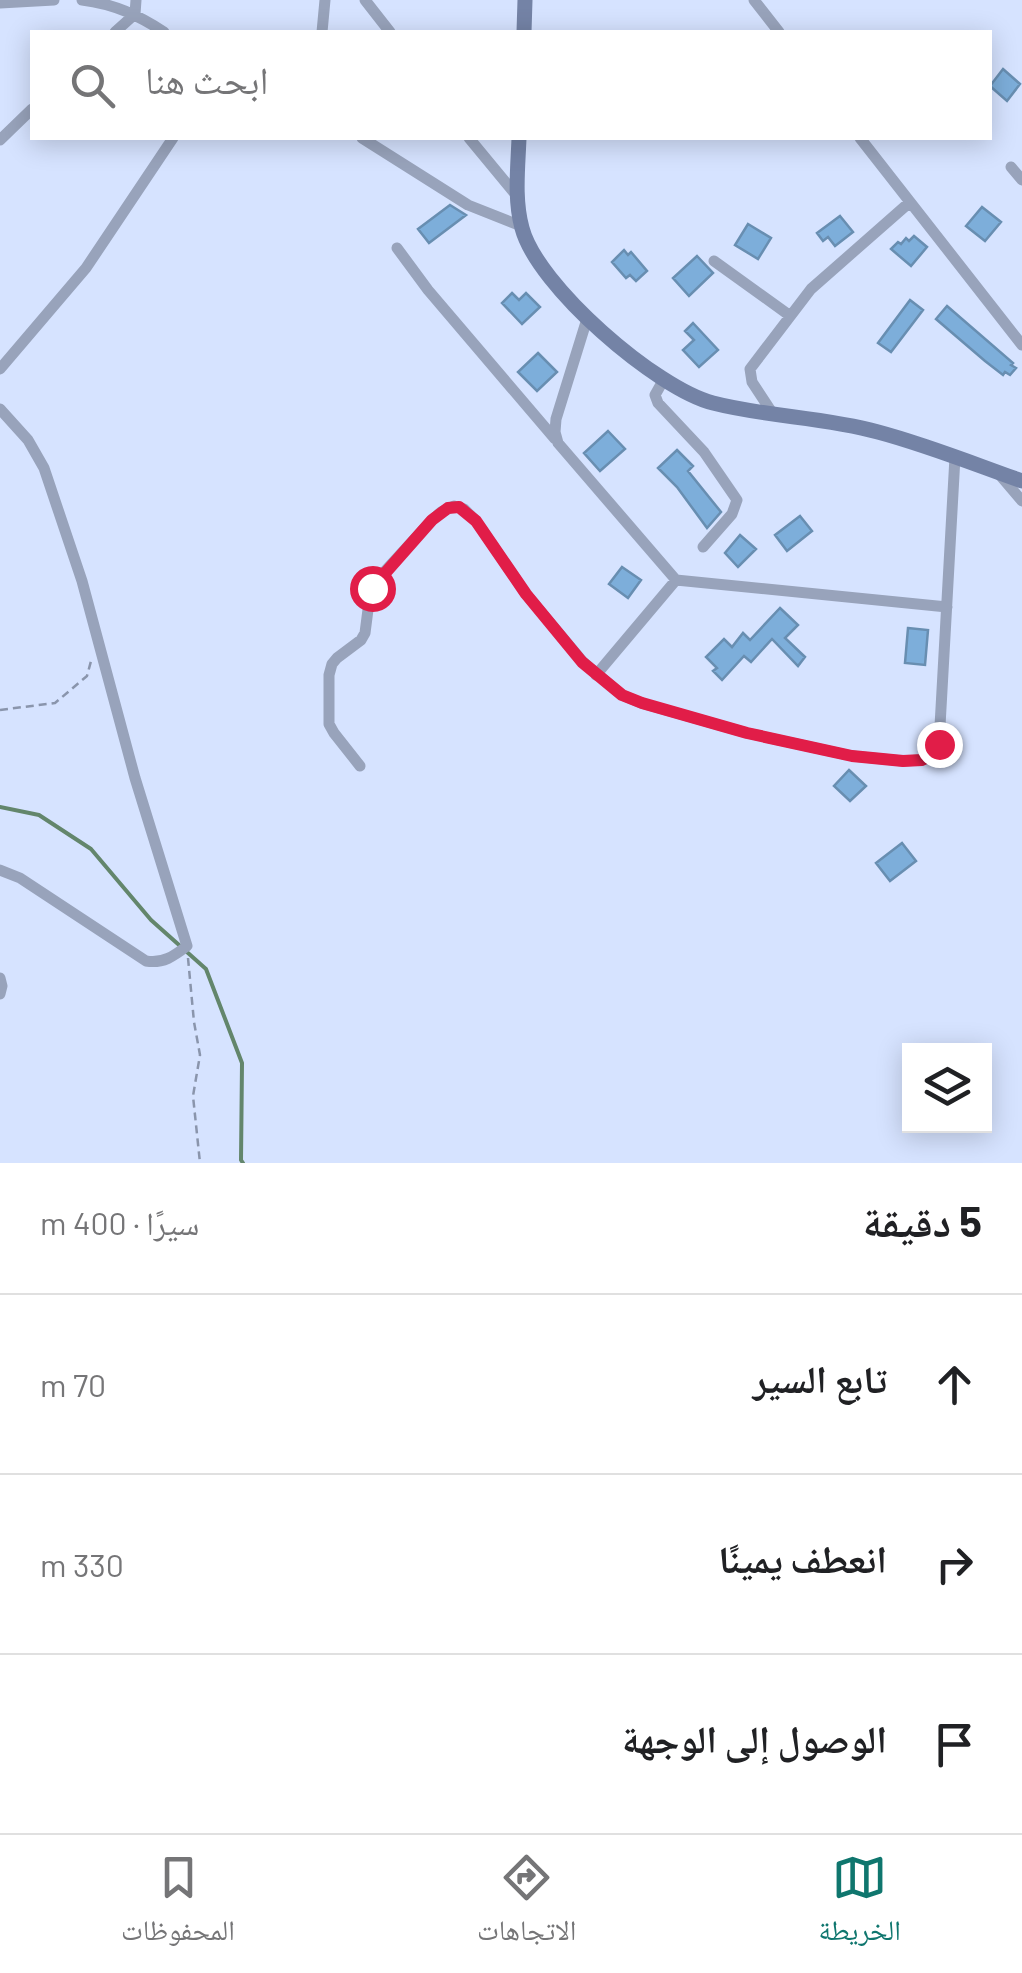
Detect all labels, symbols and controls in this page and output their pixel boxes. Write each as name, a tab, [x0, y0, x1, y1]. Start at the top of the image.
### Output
search box	[30, 30, 992, 140]
text: ابحث هنا	[145, 56, 268, 102]
icon: search	[65, 58, 120, 113]
route start	[350, 566, 396, 612]
route end	[917, 722, 963, 768]
map controls	[902, 1043, 992, 1133]
button: layers	[902, 1043, 992, 1133]
text: 5 دقيقة	[863, 1195, 982, 1245]
text: سيرًا · 400 m	[40, 1203, 199, 1241]
text: تابع السير	[753, 1355, 887, 1401]
icon: ahead	[927, 1357, 982, 1412]
text: 70 m	[40, 1365, 106, 1403]
text: انعطف يمينًا	[718, 1535, 887, 1581]
icon: right	[927, 1537, 982, 1592]
text: 330 m	[40, 1545, 124, 1583]
text: الوصول إلى الوجهة	[622, 1715, 887, 1761]
icon: arrive	[927, 1717, 982, 1772]
tab: المحفوظات	[121, 1850, 235, 1958]
tab: الاتجاهات	[477, 1850, 576, 1958]
tab: الخريطة	[819, 1850, 901, 1958]

